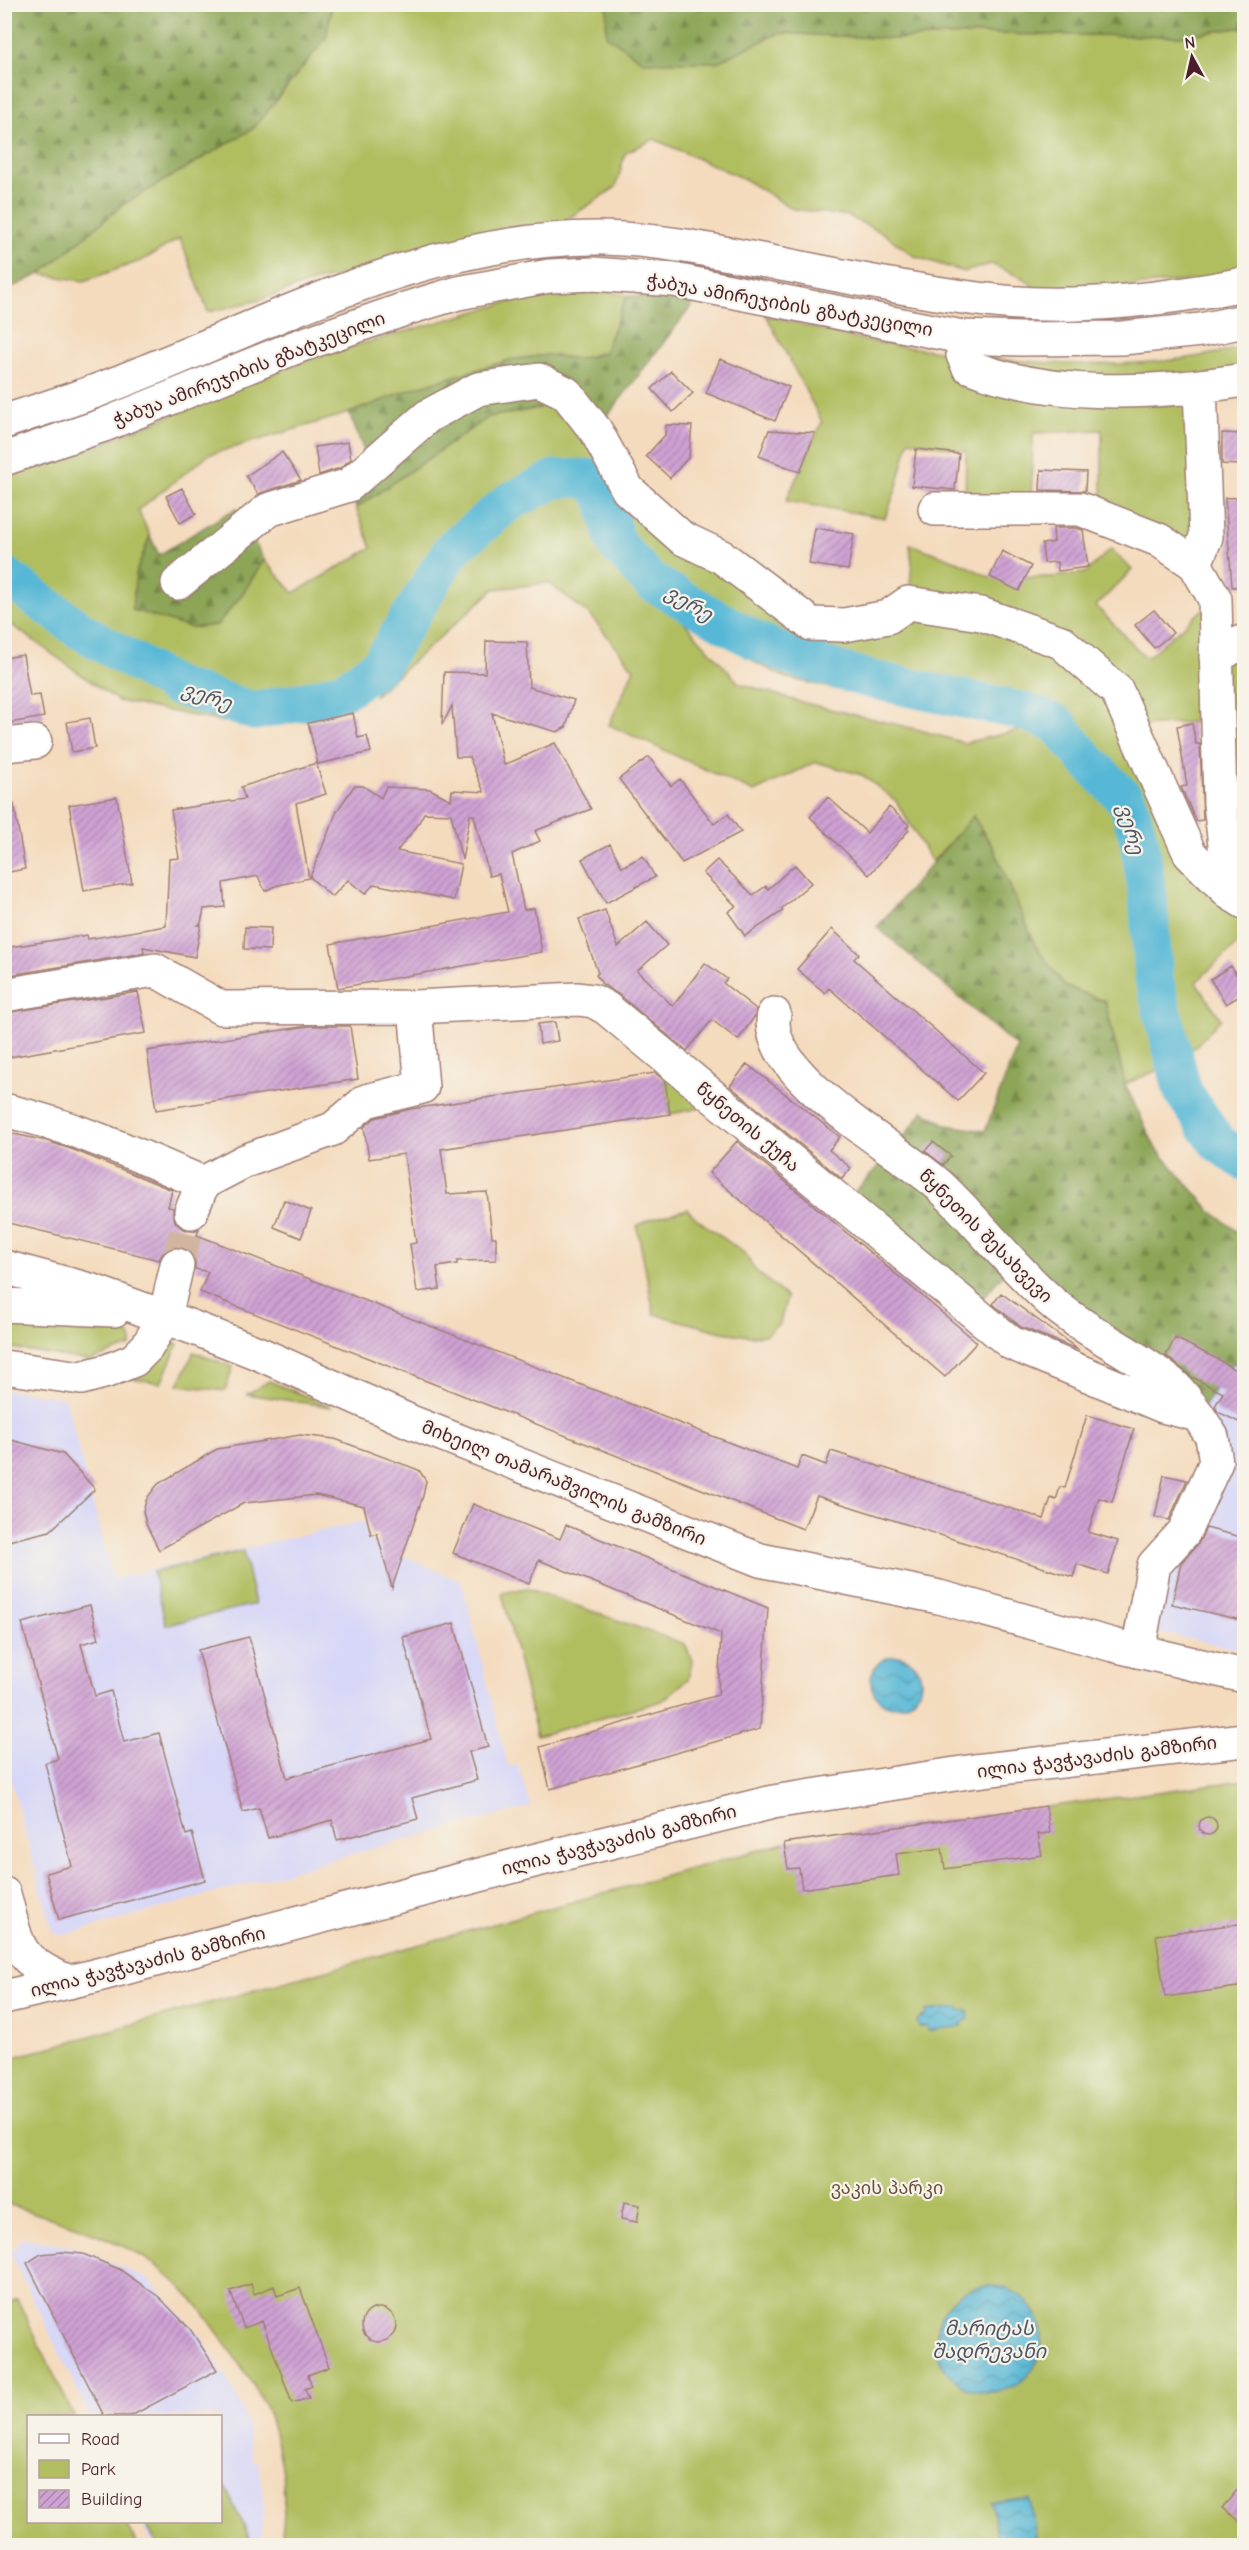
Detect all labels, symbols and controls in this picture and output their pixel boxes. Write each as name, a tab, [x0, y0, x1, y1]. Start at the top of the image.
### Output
north arrow	[1162, 27, 1222, 87]
text: N	[1184, 33, 1196, 53]
street label: ჭაბუა ამირეჯიბის გზატკეცილი	[645, 270, 934, 341]
street label: ჭაბუა ამირეჯიბის გზატკეცილი	[110, 308, 388, 431]
water label: ვერე	[661, 581, 718, 627]
water label: ვერე	[179, 678, 236, 716]
water label: ვერე	[1112, 801, 1149, 858]
street label: წყნეთის ქუჩა	[692, 1078, 803, 1177]
street label: წყნეთის შესახვევი	[915, 1165, 1057, 1307]
street label: მიხეილ თამარაშვილის გამზირი	[419, 1417, 709, 1550]
street label: ილია ჭავჭავაძის გამზირი	[976, 1732, 1218, 1783]
street label: ილია ჭავჭავაძის გამზირი	[499, 1801, 739, 1880]
street label: ილია ჭავჭავაძის გამზირი	[28, 1923, 268, 2002]
park label: ვაკის პარკი	[831, 2178, 943, 2199]
water label: მარიტას შადრევანი	[932, 2317, 1048, 2363]
legend	[27, 2415, 222, 2523]
text: Road	[81, 2429, 120, 2450]
text: Park	[81, 2459, 116, 2480]
text: Building	[81, 2489, 143, 2510]

